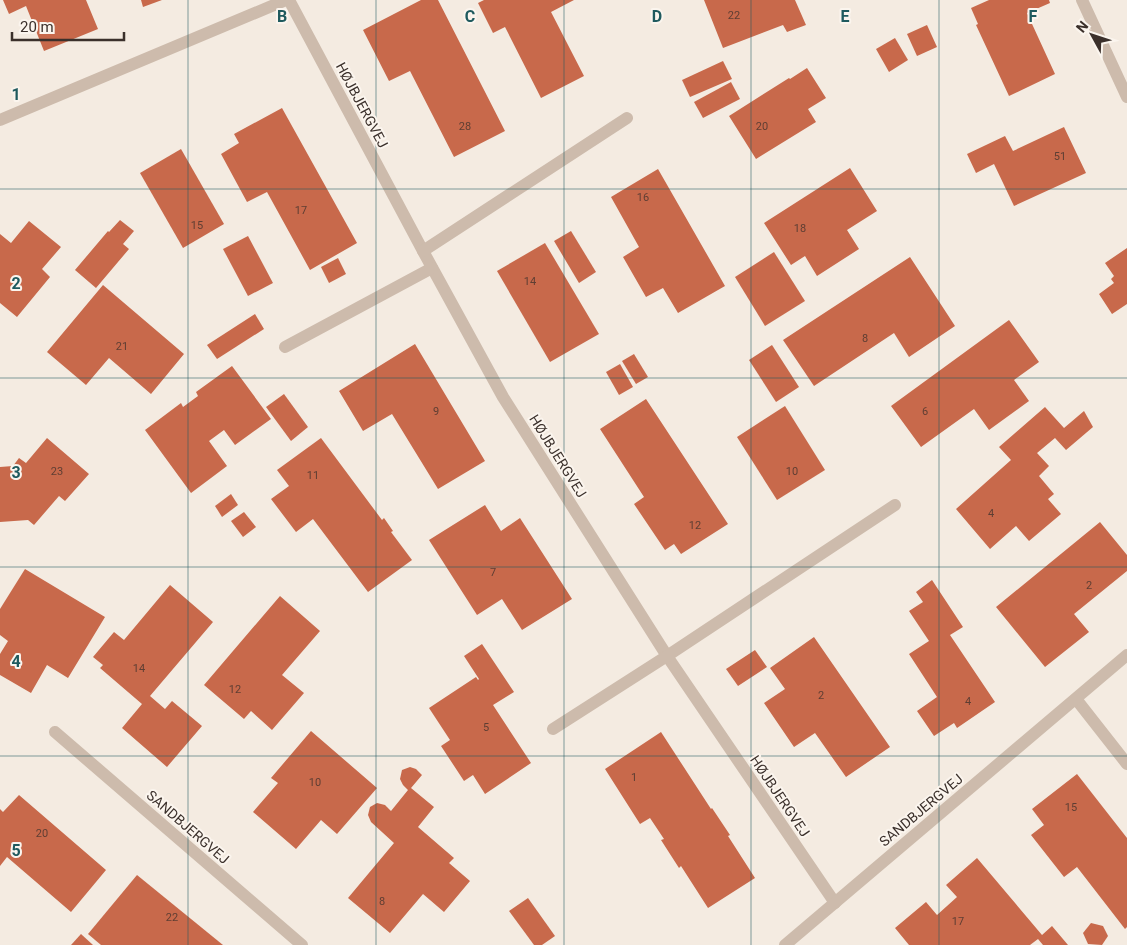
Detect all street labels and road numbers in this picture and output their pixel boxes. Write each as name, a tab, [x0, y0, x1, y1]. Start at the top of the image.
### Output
street label: HØJBJERGVEJ	[333, 60, 391, 150]
street label: HØJBJERGVEJ	[526, 412, 590, 500]
street label: HØJBJERGVEJ	[747, 752, 813, 840]
street label: SANDBJERGVEJ	[876, 771, 966, 849]
street label: SANDBJERGVEJ	[144, 787, 232, 867]

